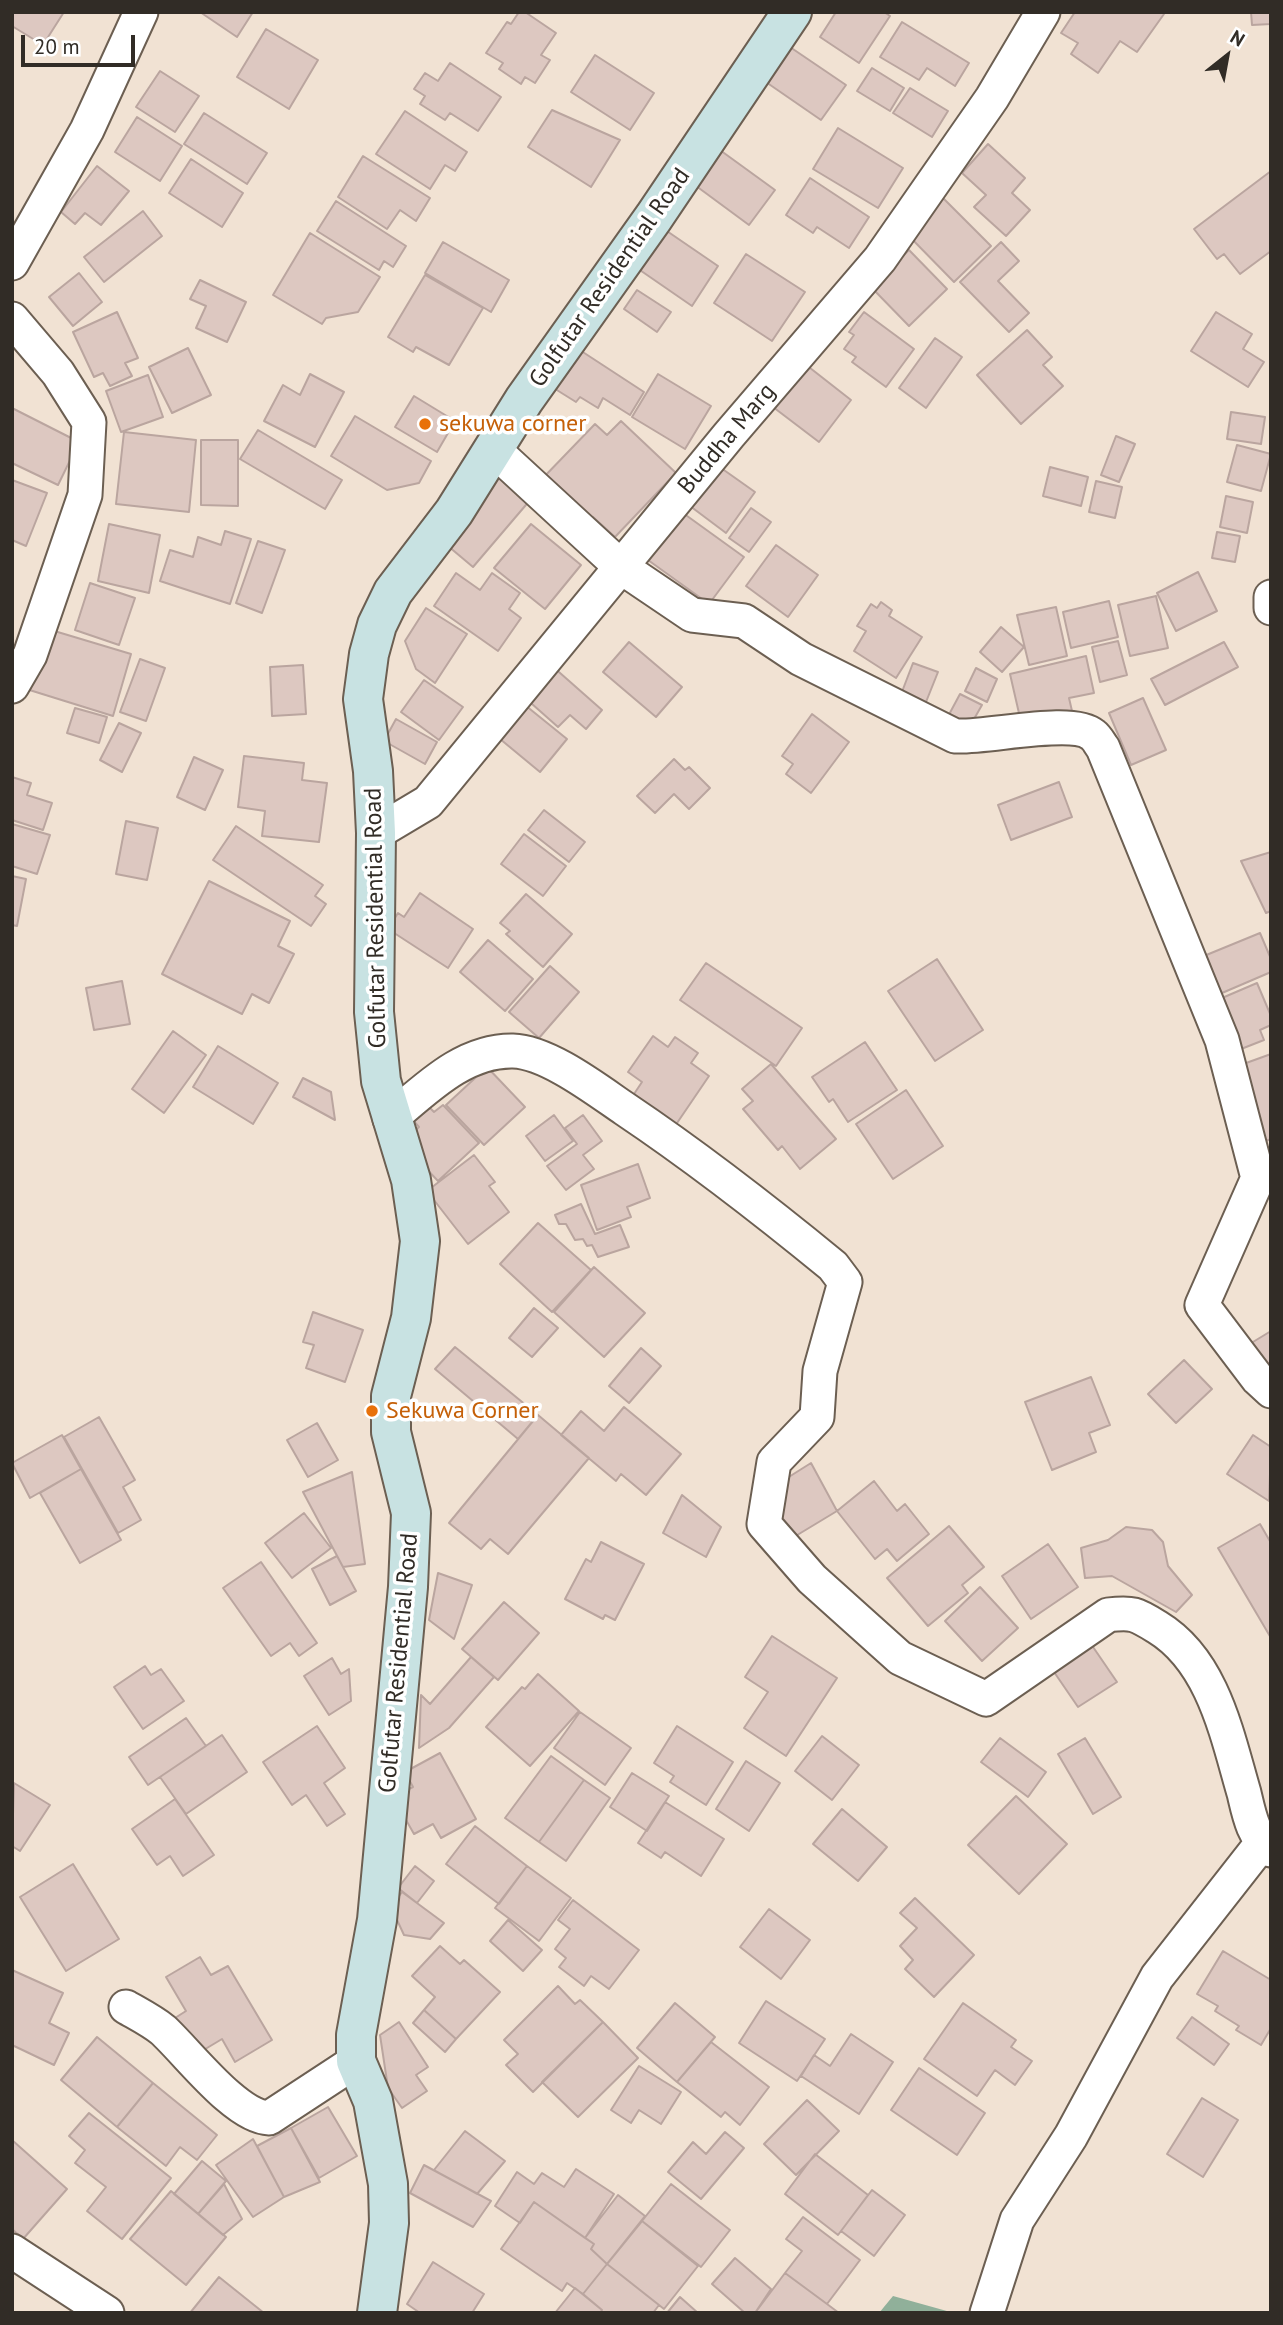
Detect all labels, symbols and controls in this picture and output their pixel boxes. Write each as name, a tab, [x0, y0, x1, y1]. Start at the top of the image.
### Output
scale bar	[24, 21, 138, 65]
north arrow	[1192, 21, 1262, 91]
text: N	[1226, 24, 1249, 51]
text: 20 m	[34, 33, 80, 60]
street label: Golfutar Residential Road	[523, 163, 697, 393]
street label: Buddha Marg	[672, 378, 782, 500]
place label: sekuwa corner	[439, 410, 586, 438]
marker: sekuwa corner	[417, 416, 433, 432]
street label: Golfutar Residential Road	[359, 787, 393, 1049]
place label: Sekuwa Corner	[386, 1397, 539, 1425]
marker: Sekuwa Corner	[364, 1403, 380, 1419]
street label: Golfutar Residential Road	[373, 1532, 425, 1794]

